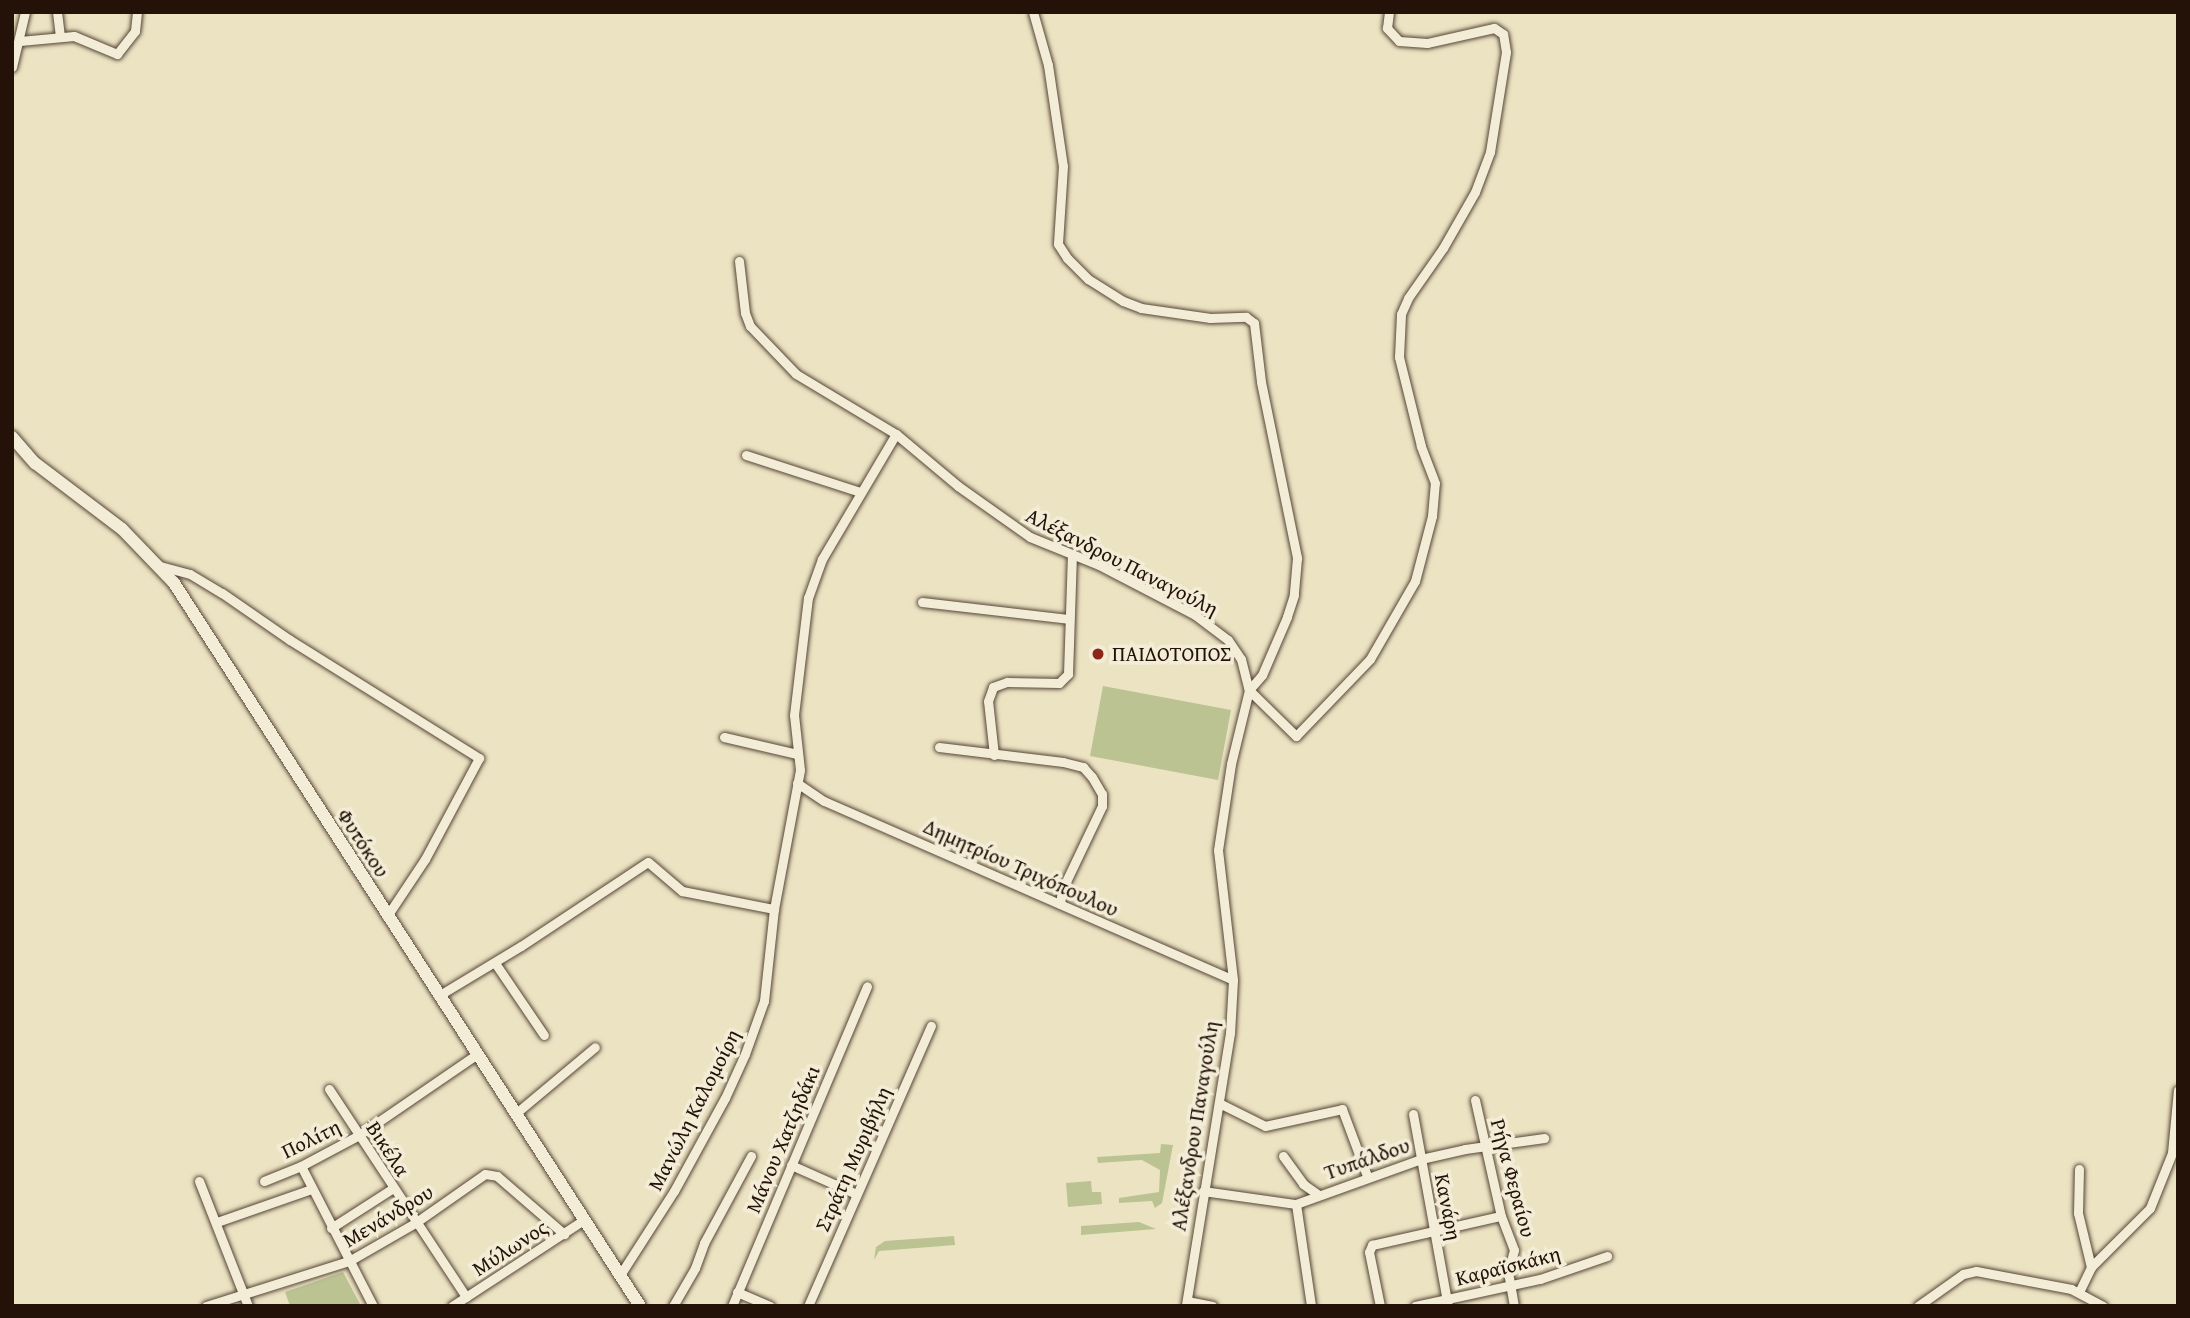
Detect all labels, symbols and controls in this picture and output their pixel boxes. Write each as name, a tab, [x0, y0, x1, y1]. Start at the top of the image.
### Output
street label: Αλέξανδρου Παναγούλη	[1022, 503, 1222, 621]
place label: ΠΑΙΔΟΤΟΠΟΣ	[1112, 641, 1231, 667]
marker: ΠΑΙΔΟΤΟΠΟΣ	[1090, 646, 1106, 662]
street label: Φυτόκου	[331, 804, 395, 882]
street label: Δημητρίου Τριχόπουλου	[920, 814, 1122, 922]
street label: Αλέξανδρου Παναγούλη	[1166, 1019, 1224, 1233]
street label: Μανώλη Καλομοίρη	[642, 1025, 746, 1195]
street label: Μάνου Χατζηδάκι	[741, 1061, 825, 1217]
street label: Στράτη Μυριβήλη	[810, 1083, 896, 1235]
street label: Πολίτη	[277, 1114, 345, 1164]
street label: Ρήγα Φεραίου	[1485, 1116, 1541, 1240]
street label: Βικέλα	[361, 1117, 415, 1181]
street label: Τυπάλδου	[1321, 1133, 1413, 1185]
street label: Κανάρη	[1429, 1171, 1467, 1243]
street label: Μενάνδρου	[338, 1179, 438, 1253]
street label: Μύλωνος	[468, 1214, 552, 1282]
street label: Καραϊσκάκη	[1453, 1241, 1563, 1291]

